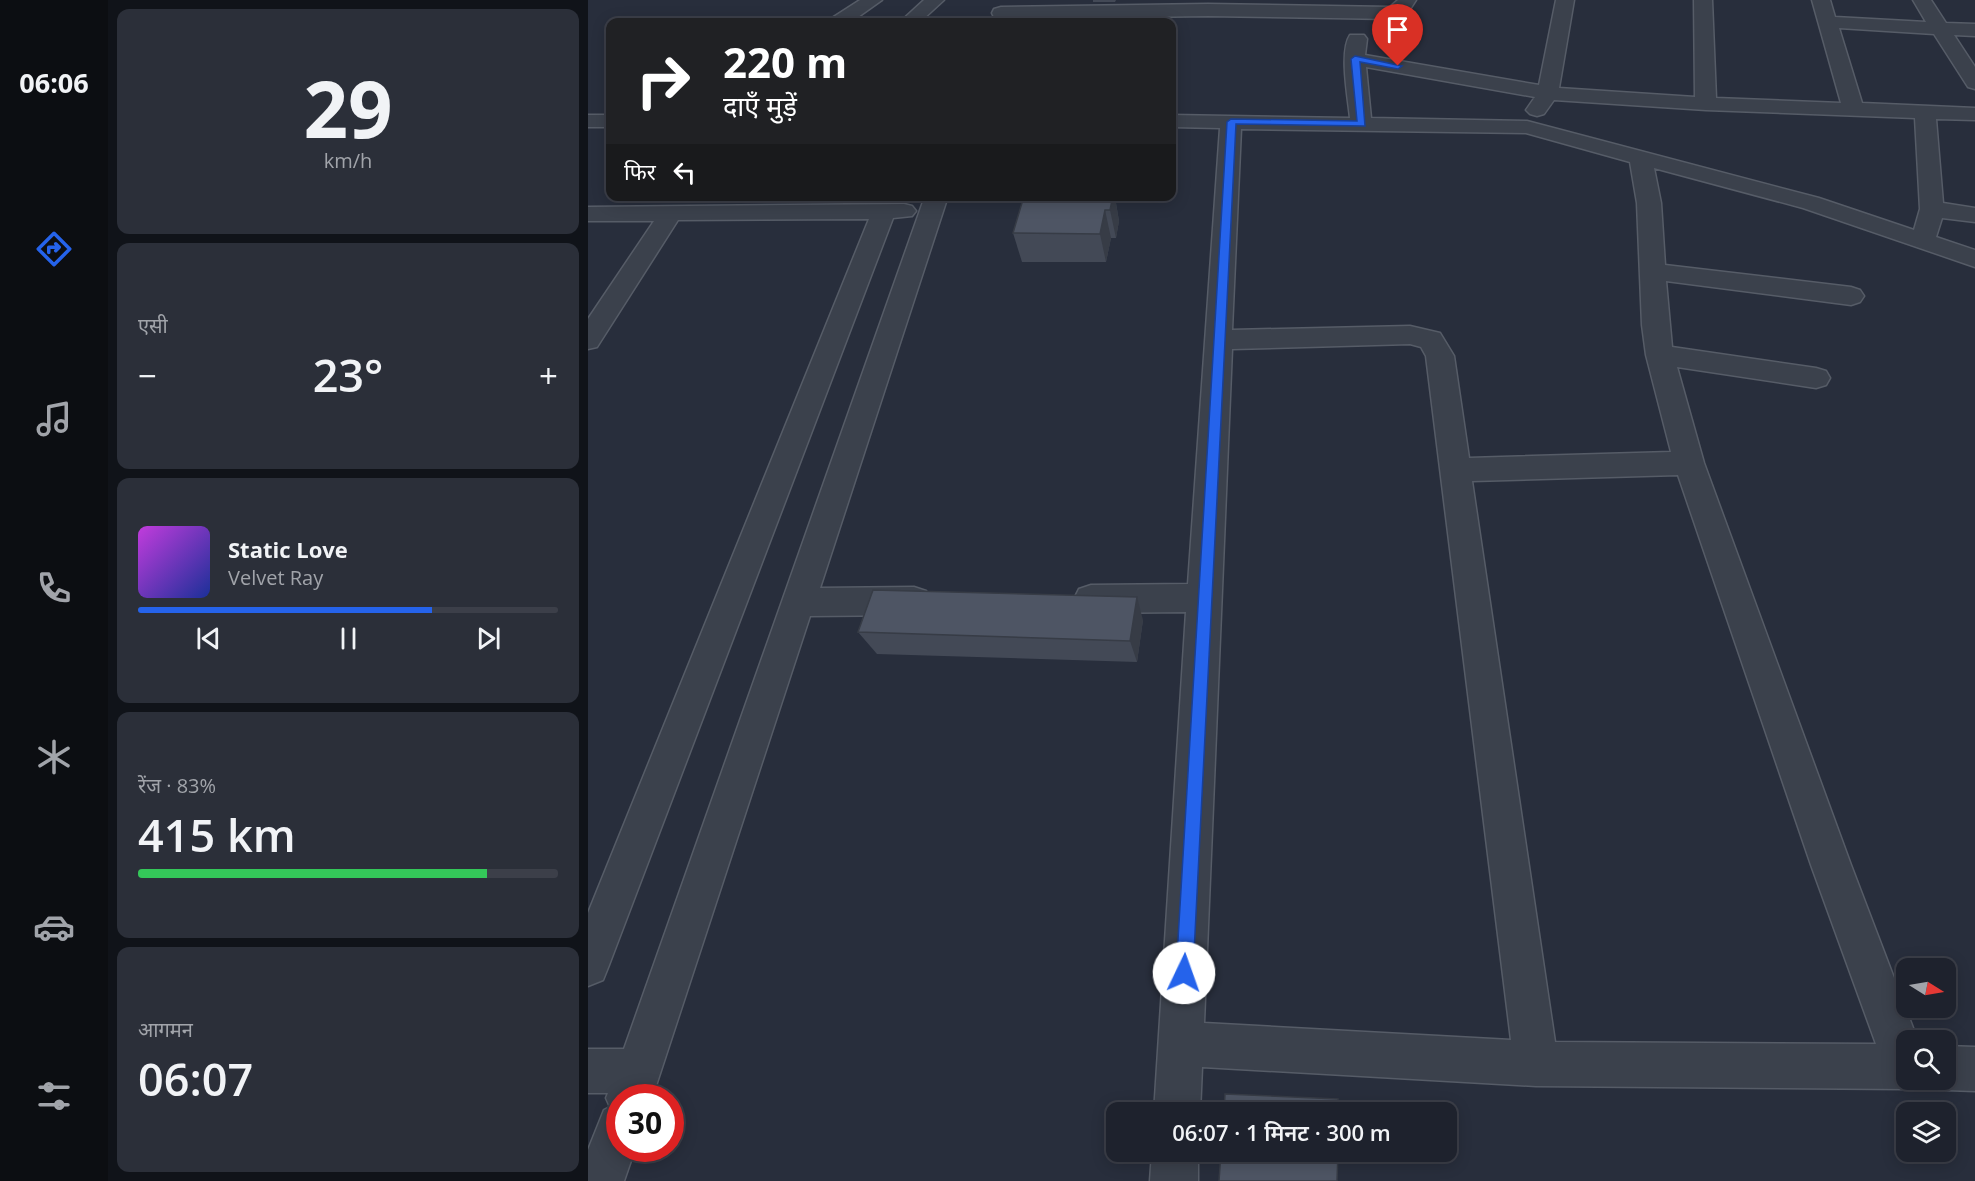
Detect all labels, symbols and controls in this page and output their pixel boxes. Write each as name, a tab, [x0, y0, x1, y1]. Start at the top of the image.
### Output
pin	[1372, 4, 1423, 66]
icon: arrive	[1381, 13, 1414, 46]
text: 220 m	[723, 33, 847, 90]
icon: right	[624, 42, 702, 120]
text: 29	[303, 55, 393, 161]
text: 06:06	[19, 64, 89, 101]
text: दाएँ मुड़ें	[723, 87, 797, 124]
text: km/h	[324, 147, 372, 174]
text: फिर	[624, 156, 656, 186]
icon: left	[668, 156, 701, 189]
icon: directions	[33, 228, 75, 270]
text: एसी	[138, 312, 168, 339]
text: 23°	[313, 344, 383, 405]
text: −	[138, 353, 157, 398]
text: +	[539, 353, 558, 398]
icon: music	[33, 398, 75, 440]
text: Static Love	[228, 534, 348, 564]
text: Velvet Ray	[228, 564, 323, 591]
icon: phone	[33, 567, 75, 609]
icon: previous	[192, 622, 225, 655]
icon: pause	[332, 622, 365, 655]
icon: next	[472, 622, 505, 655]
icon: climate	[33, 736, 75, 778]
text: रेंज · 83%	[138, 772, 216, 799]
text: 415 km	[138, 804, 296, 865]
icon: car	[33, 906, 75, 948]
position arrow	[1152, 941, 1216, 1005]
north arrow	[1896, 958, 1956, 1018]
map controls	[1896, 958, 1956, 1162]
text: आगमन	[138, 1016, 193, 1043]
button: search	[1896, 1030, 1956, 1090]
text: 06:07	[138, 1048, 253, 1109]
icon: filters	[33, 1075, 75, 1117]
speed limit sign: 30	[606, 1084, 684, 1162]
button: layers	[1896, 1102, 1956, 1162]
text: 06:07 · 1 मिनट · 300 m	[1172, 1117, 1391, 1147]

